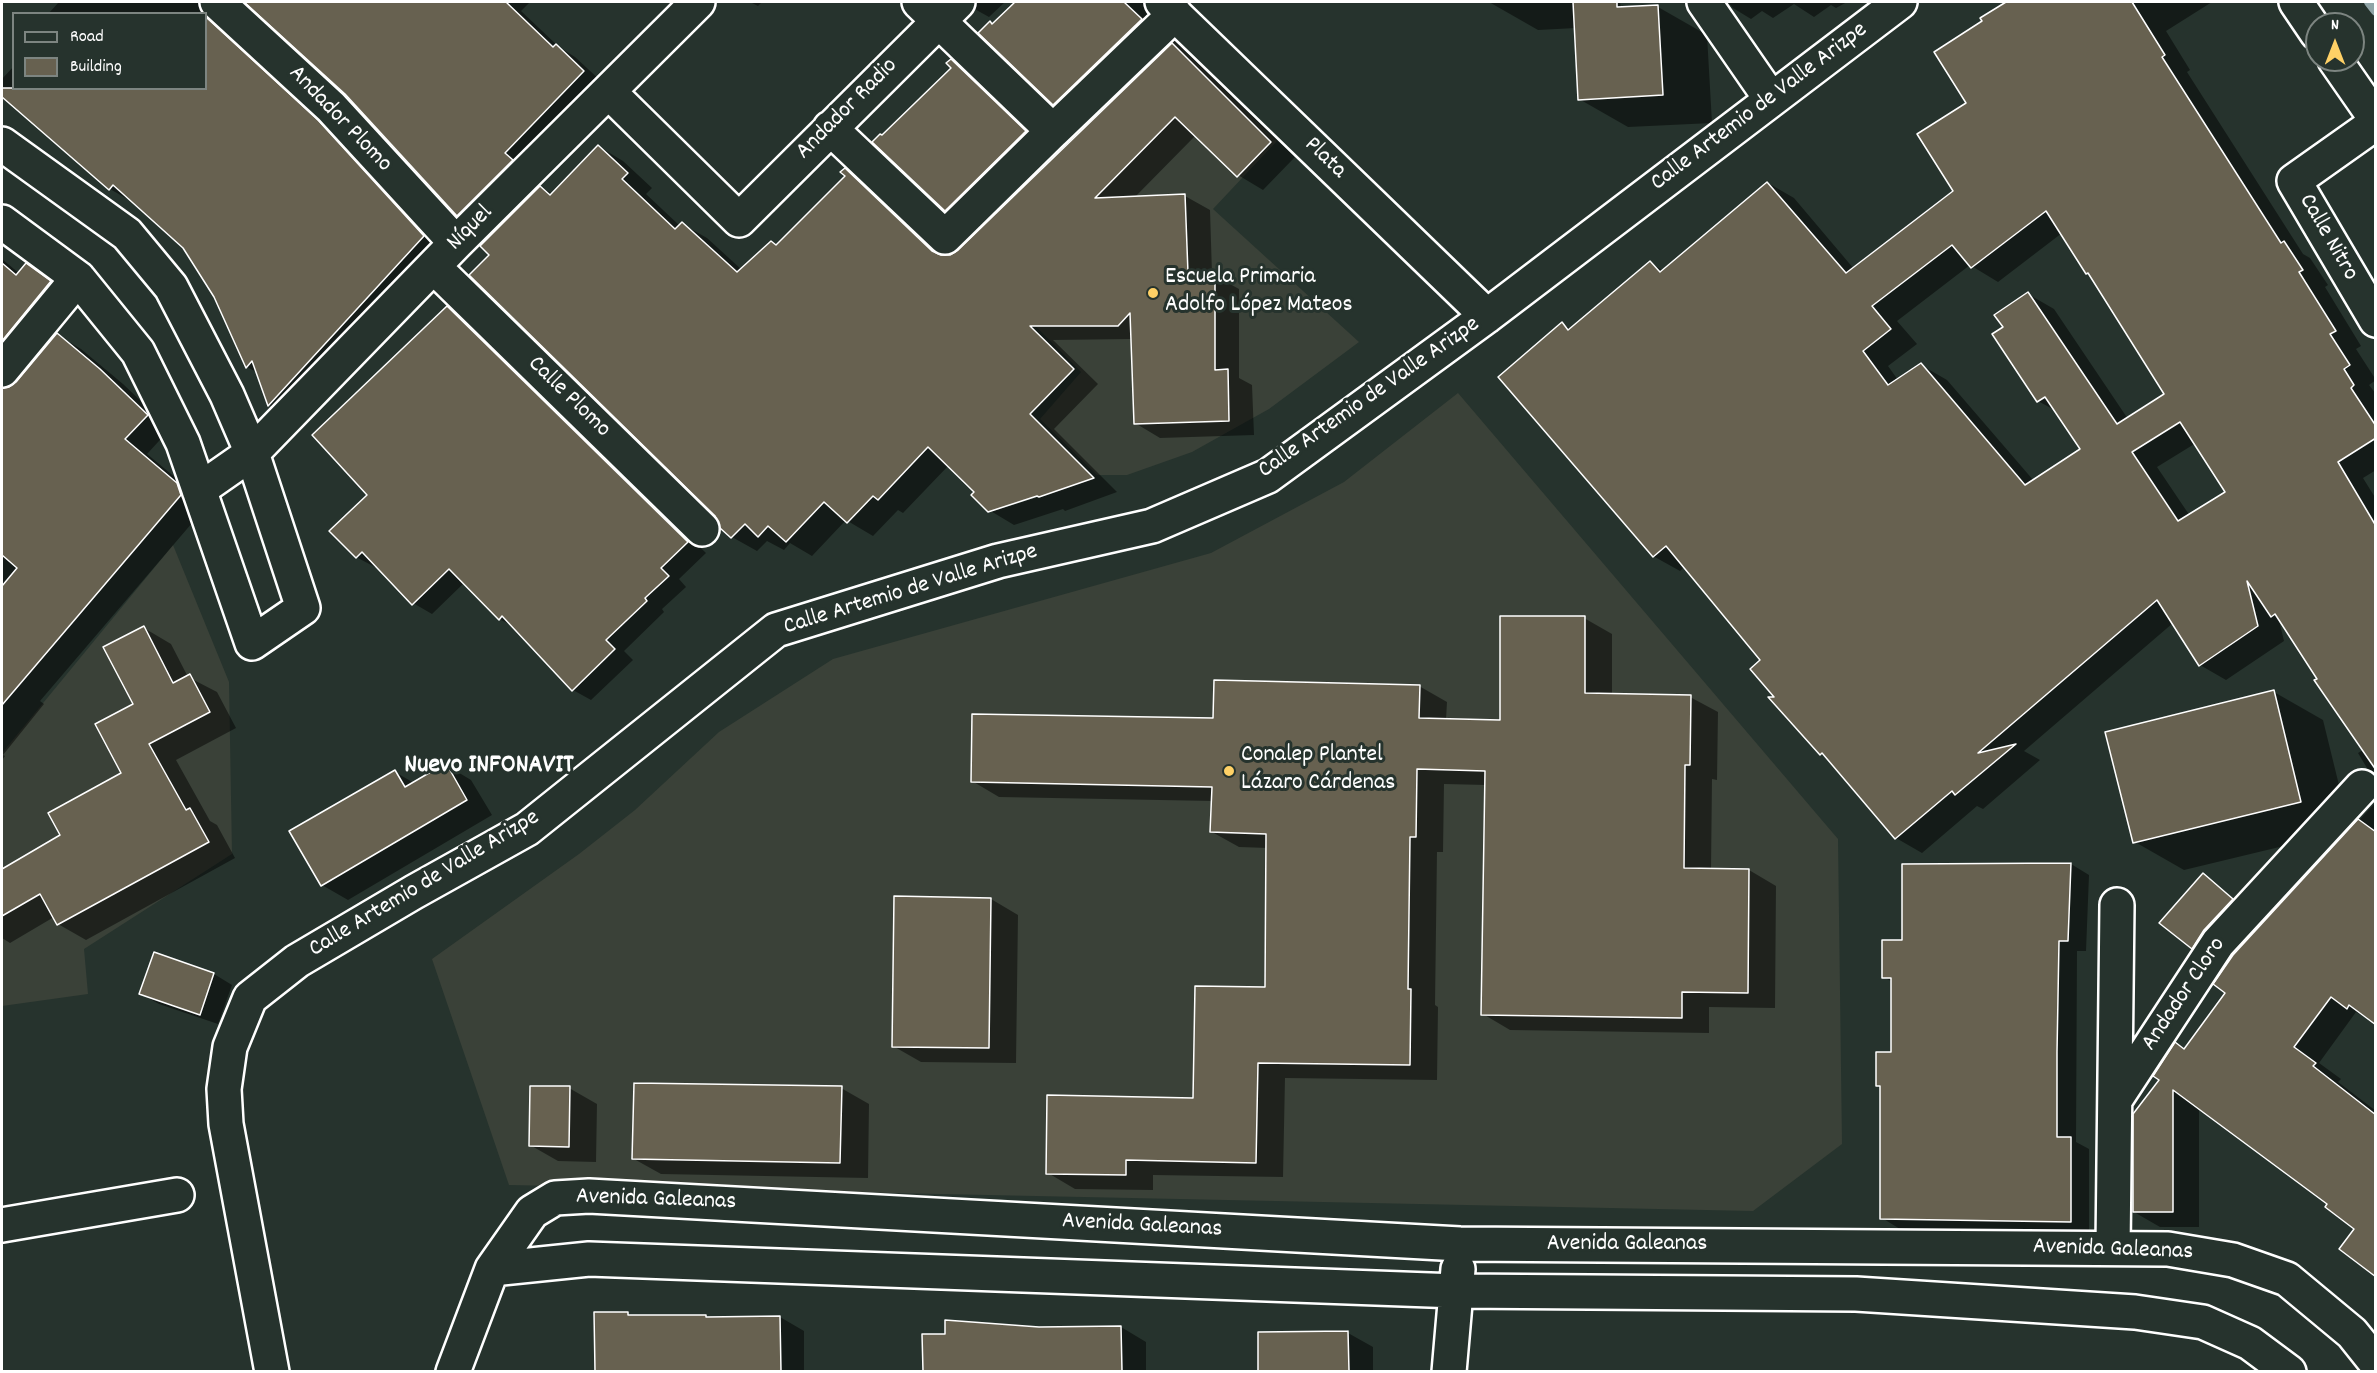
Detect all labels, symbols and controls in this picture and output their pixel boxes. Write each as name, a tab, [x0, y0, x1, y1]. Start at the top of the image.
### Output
legend	[12, 12, 207, 90]
north arrow	[2305, 12, 2365, 72]
text: N	[2331, 14, 2339, 37]
street label: Calle Artemio de Valle Arizpe	[1646, 17, 1874, 199]
text: Road	[70, 25, 104, 50]
street label: Andador Radio	[791, 53, 905, 167]
text: Building	[70, 55, 122, 80]
street label: Andador Plomo	[281, 61, 397, 179]
street label: Plata	[1297, 132, 1351, 186]
street label: Calle Nitro	[2291, 190, 2363, 286]
street label: Níquel	[442, 200, 500, 258]
place label: Escuela Primaria Adolfo López Mateos	[1165, 265, 1353, 321]
marker: Escuela Primaria Adolfo López Mateos	[1146, 286, 1160, 300]
street label: Calle Artemio de Valle Arizpe	[1254, 312, 1486, 486]
street label: Calle Plomo	[520, 351, 616, 445]
street label: Calle Artemio de Valle Arizpe	[781, 539, 1041, 643]
place label: Conalep Plantel Lázaro Cárdenas	[1241, 743, 1395, 799]
district label: Nuevo INFONAVIT	[404, 751, 574, 783]
marker: Conalep Plantel Lázaro Cárdenas	[1222, 764, 1236, 778]
street label: Calle Artemio de Valle Arizpe	[305, 805, 545, 965]
street label: Andador Cloro	[2136, 933, 2234, 1057]
street label: Avenida Galeanas	[575, 1184, 737, 1218]
street label: Avenida Galeanas	[1061, 1208, 1223, 1246]
street label: Avenida Galeanas	[1547, 1232, 1707, 1260]
street label: Avenida Galeanas	[2032, 1234, 2194, 1268]

